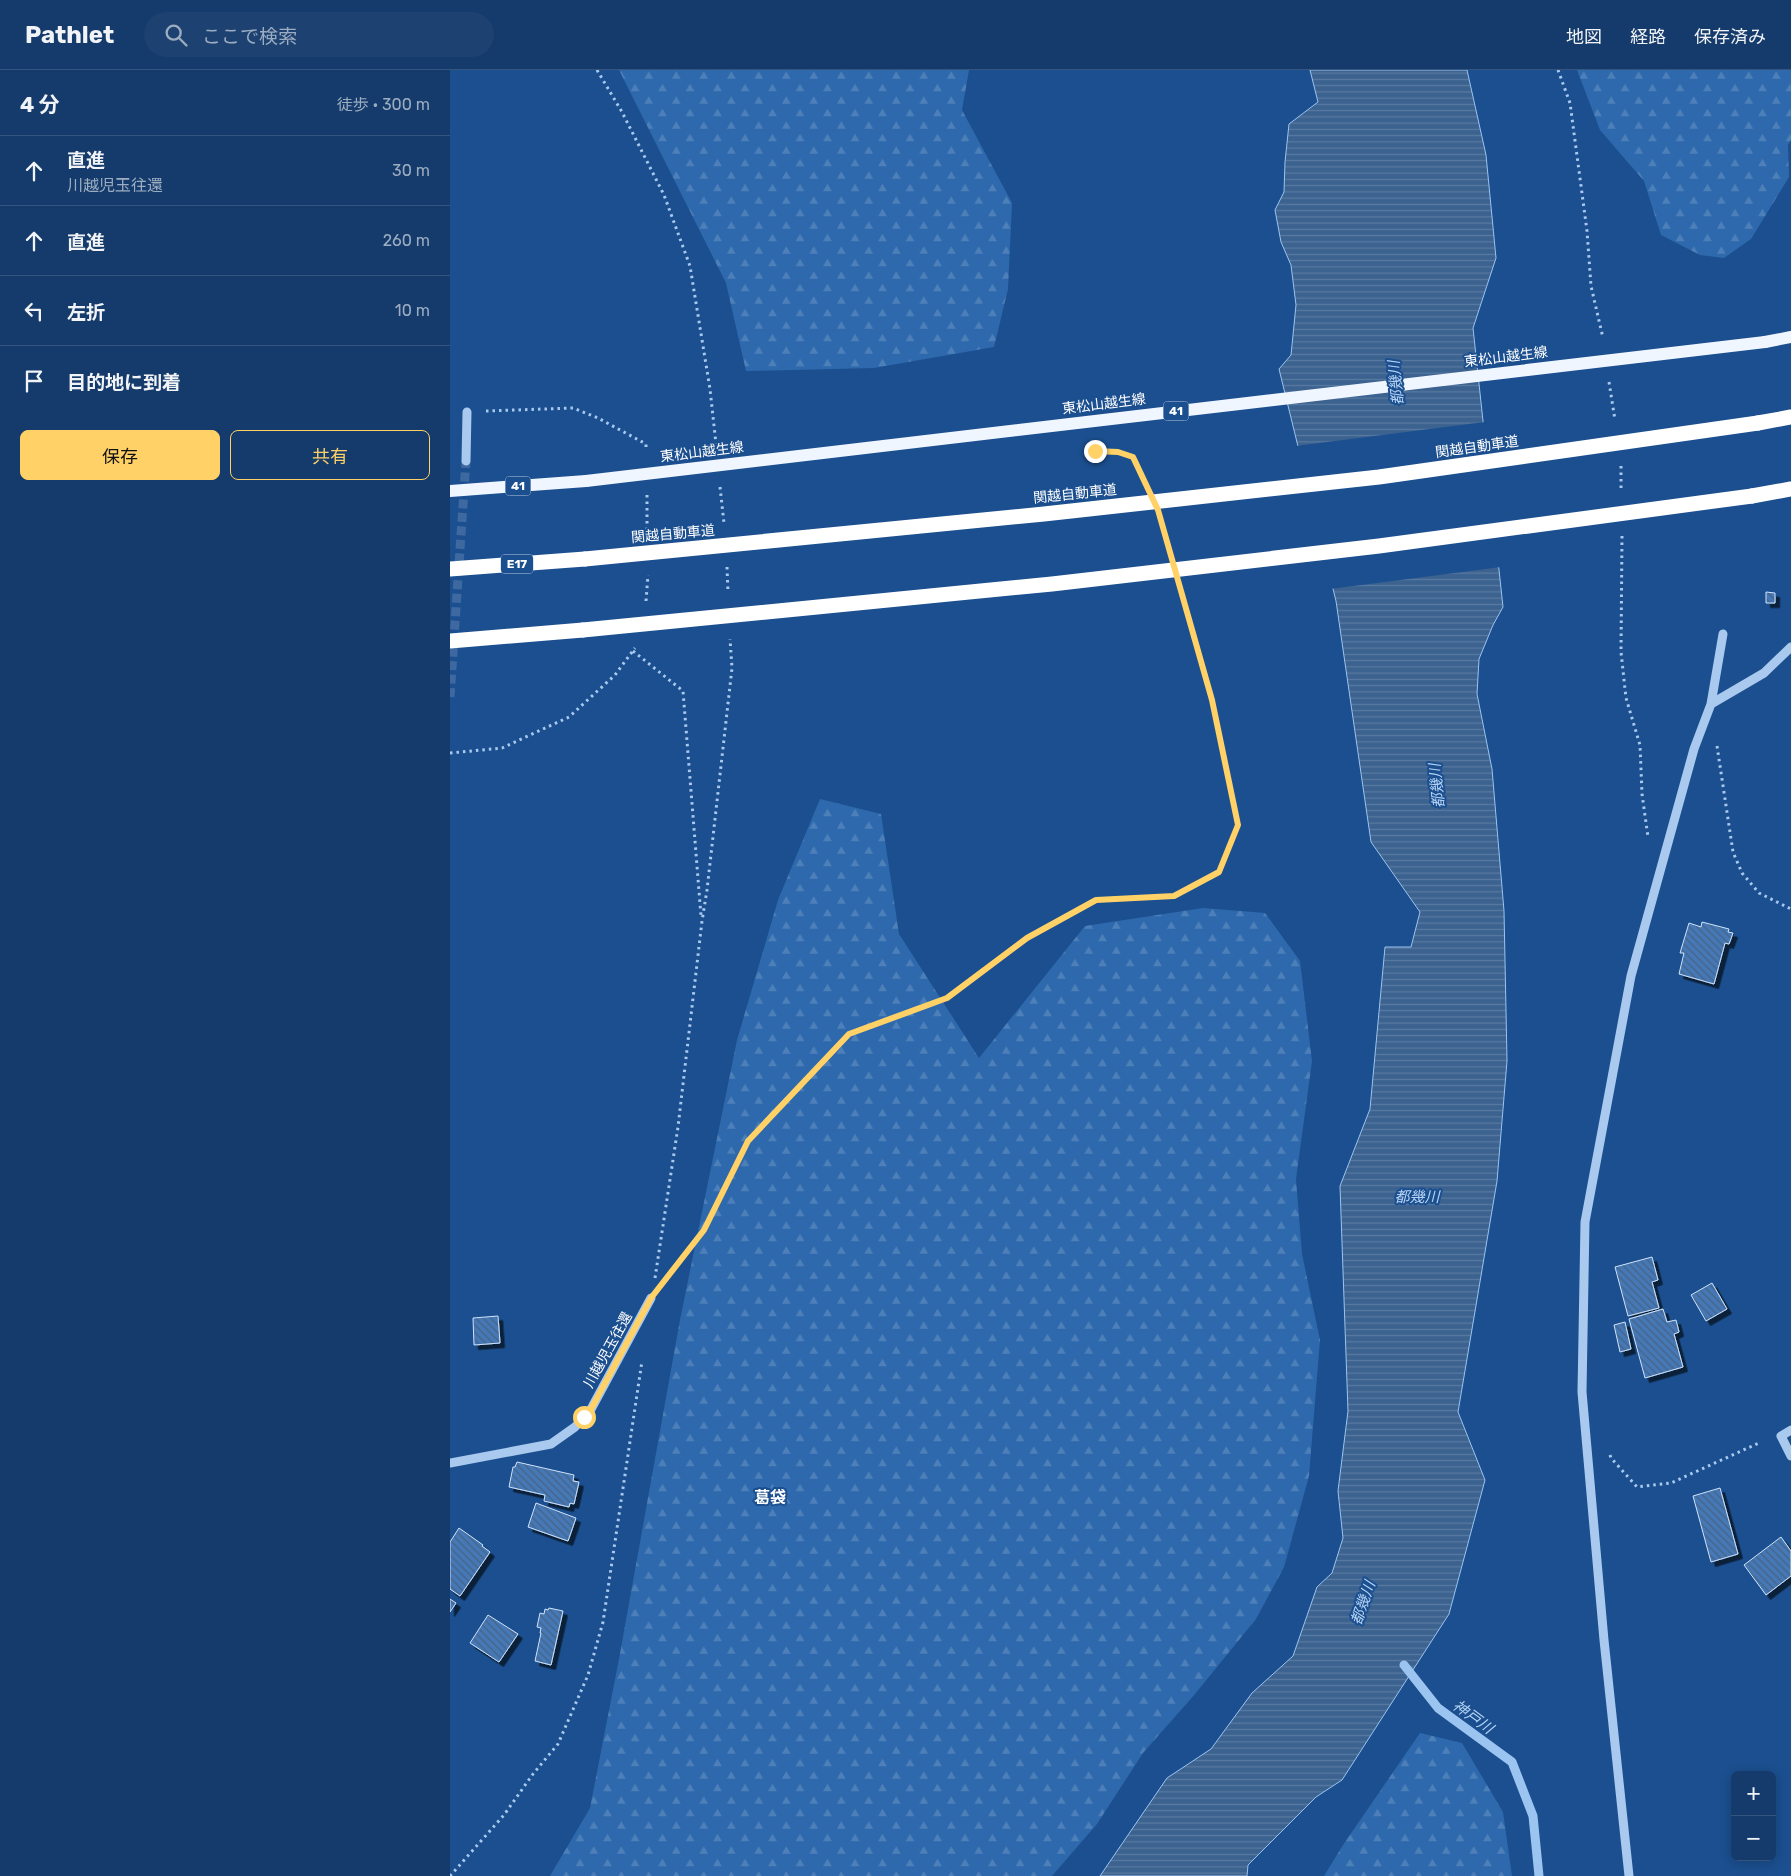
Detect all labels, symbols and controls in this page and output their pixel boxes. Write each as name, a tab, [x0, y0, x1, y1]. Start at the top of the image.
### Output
search box	[144, 12, 494, 57]
text: Pathlet	[25, 21, 114, 49]
icon: search	[162, 21, 190, 49]
text: ここで検索	[202, 25, 297, 48]
text: 地図	[1566, 26, 1602, 48]
text: 経路	[1630, 26, 1666, 48]
text: 保存済み	[1694, 26, 1766, 48]
text: 4 分	[20, 92, 60, 117]
text: 徒歩 · 300 m	[337, 95, 430, 114]
text: 直進	[67, 149, 105, 172]
icon: ahead	[20, 157, 48, 185]
text: 30 m	[392, 161, 430, 180]
text: 川越児玉往還	[67, 176, 163, 195]
icon: ahead	[20, 227, 48, 255]
text: 直進	[67, 231, 105, 254]
text: 260 m	[383, 231, 430, 250]
icon: left	[20, 297, 48, 325]
text: 左折	[67, 301, 105, 324]
text: 10 m	[395, 301, 430, 320]
street label: 東松山越生線	[1463, 343, 1549, 371]
water label: 都幾川	[1384, 358, 1407, 406]
icon: arrive	[20, 367, 48, 395]
text: 目的地に到着	[67, 371, 181, 394]
street label: 東松山越生線	[1061, 390, 1147, 418]
road number: 41	[1164, 402, 1188, 421]
button: 保存	[20, 430, 220, 480]
button: 共有	[230, 430, 430, 480]
street label: 関越自動車道	[1434, 433, 1520, 461]
street label: 東松山越生線	[659, 438, 745, 466]
route end	[1084, 440, 1107, 463]
road number: 41	[506, 476, 530, 496]
street label: 関越自動車道	[1032, 481, 1118, 507]
street label: 関越自動車道	[630, 522, 716, 546]
road number: E17	[501, 554, 533, 574]
water label: 都幾川	[1425, 761, 1448, 809]
water label: 都幾川	[1394, 1188, 1441, 1206]
street label: 川越児玉往還	[580, 1309, 636, 1391]
route start	[573, 1406, 596, 1429]
district label: 葛袋	[754, 1488, 786, 1507]
water label: 都幾川	[1347, 1577, 1379, 1627]
water label: 神戸川	[1450, 1696, 1498, 1739]
map controls	[1731, 1771, 1776, 1861]
button: +	[1731, 1771, 1776, 1816]
button: −	[1731, 1816, 1776, 1861]

